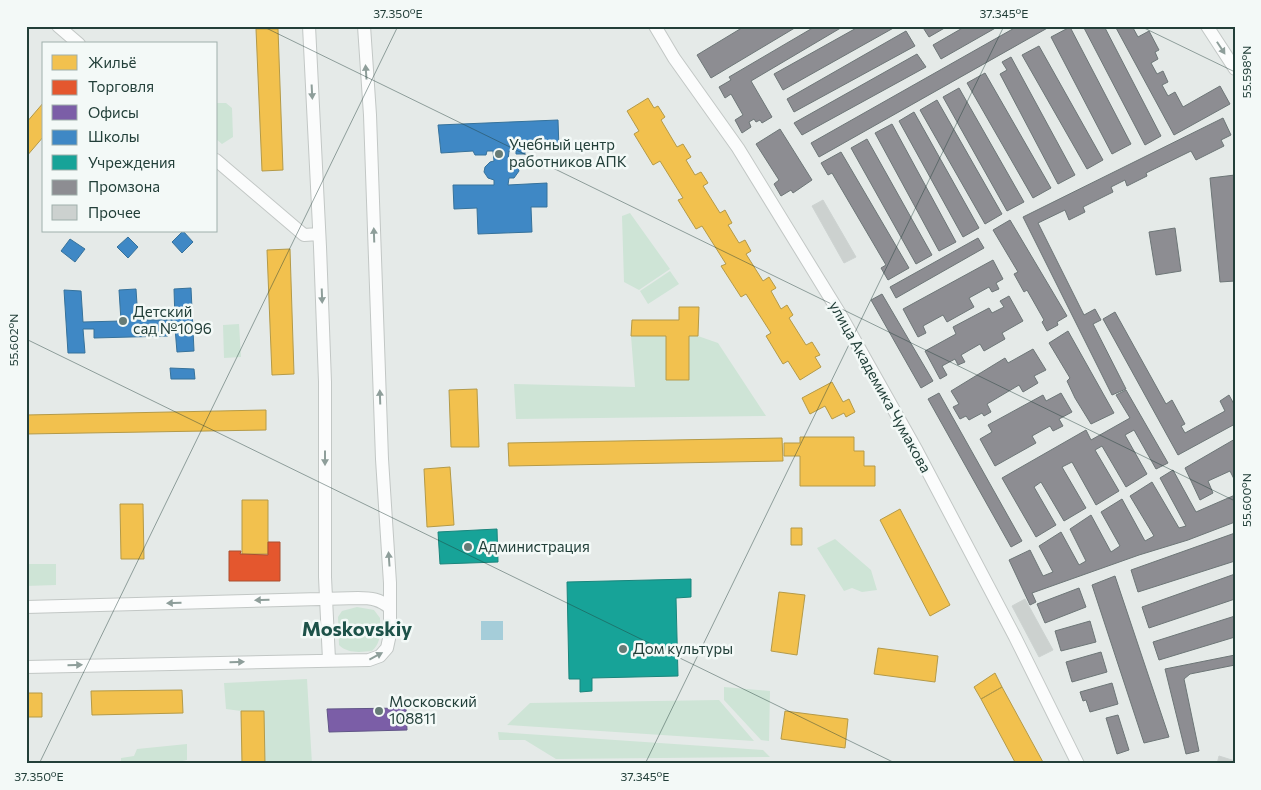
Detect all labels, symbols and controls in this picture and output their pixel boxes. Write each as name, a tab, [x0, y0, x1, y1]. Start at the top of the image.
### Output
text: 37.350°E	[373, 6, 423, 20]
text: 37.345°E	[980, 6, 1028, 20]
one-way arrow	[1216, 41, 1225, 54]
legend	[42, 42, 218, 232]
text: 55.598°N	[1239, 46, 1253, 98]
text: Жильё	[88, 53, 136, 71]
one-way arrow	[362, 64, 370, 80]
text: Торговля	[88, 77, 154, 95]
one-way arrow	[308, 85, 316, 101]
text: Офисы	[88, 103, 139, 121]
text: Школы	[88, 127, 140, 145]
place label: Учебный центр работников АПК	[509, 135, 627, 170]
marker: Учебный центр работников АПК	[493, 148, 505, 160]
text: Учреждения	[88, 153, 175, 171]
text: Промзона	[88, 177, 160, 195]
text: Прочее	[88, 203, 141, 221]
one-way arrow	[369, 226, 377, 242]
one-way arrow	[318, 288, 326, 304]
street label: улица Академика Чумакова	[826, 298, 936, 475]
place label: Детский сад №1096	[133, 302, 212, 337]
text: 55.602°N	[6, 314, 20, 366]
marker: Детский сад №1096	[117, 315, 129, 327]
one-way arrow	[376, 389, 384, 405]
one-way arrow	[321, 451, 329, 467]
text: 55.600°N	[1239, 473, 1253, 527]
place label: Администрация	[478, 537, 590, 555]
marker: Администрация	[462, 541, 474, 553]
one-way arrow	[384, 551, 392, 567]
one-way arrow	[254, 596, 270, 604]
one-way arrow	[166, 599, 182, 607]
district label: Moskovskiy	[302, 616, 412, 640]
place label: Дом культуры	[633, 639, 733, 657]
marker: Дом культуры	[617, 643, 629, 655]
one-way arrow	[369, 652, 384, 660]
one-way arrow	[230, 658, 246, 666]
one-way arrow	[67, 661, 83, 669]
place label: Московский 108811	[389, 692, 477, 727]
marker: Московский 108811	[373, 705, 385, 717]
text: 37.350°E	[14, 769, 64, 783]
text: 37.345°E	[621, 769, 669, 783]

